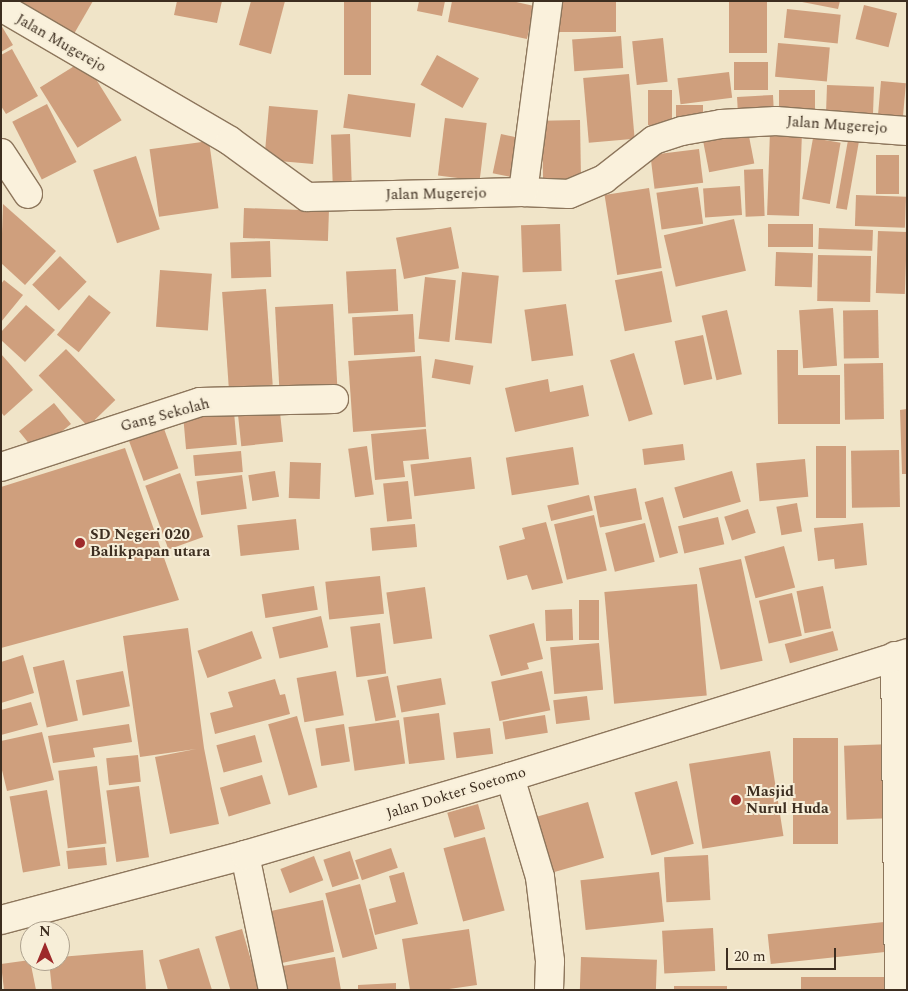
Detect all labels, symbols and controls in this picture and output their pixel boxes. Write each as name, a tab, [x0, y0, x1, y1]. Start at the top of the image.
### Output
street label: Jalan Mugerejo	[13, 10, 109, 76]
street label: Jalan Mugerejo	[786, 112, 888, 138]
street label: Jalan Mugerejo	[385, 184, 487, 204]
street label: Gang Sekolah	[118, 394, 212, 436]
place label: SD Negeri 020 Balikpapan utara	[90, 525, 210, 560]
marker: SD Negeri 020 Balikpapan utara	[74, 537, 86, 549]
street label: Jalan Dokter Soetomo	[384, 763, 528, 823]
place label: Masjid Nurul Huda	[746, 782, 829, 817]
marker: Masjid Nurul Huda	[730, 794, 742, 806]
north arrow	[20, 921, 70, 971]
text: N	[39, 921, 51, 942]
scale bar	[728, 938, 838, 970]
text: 20 m	[734, 945, 766, 968]

